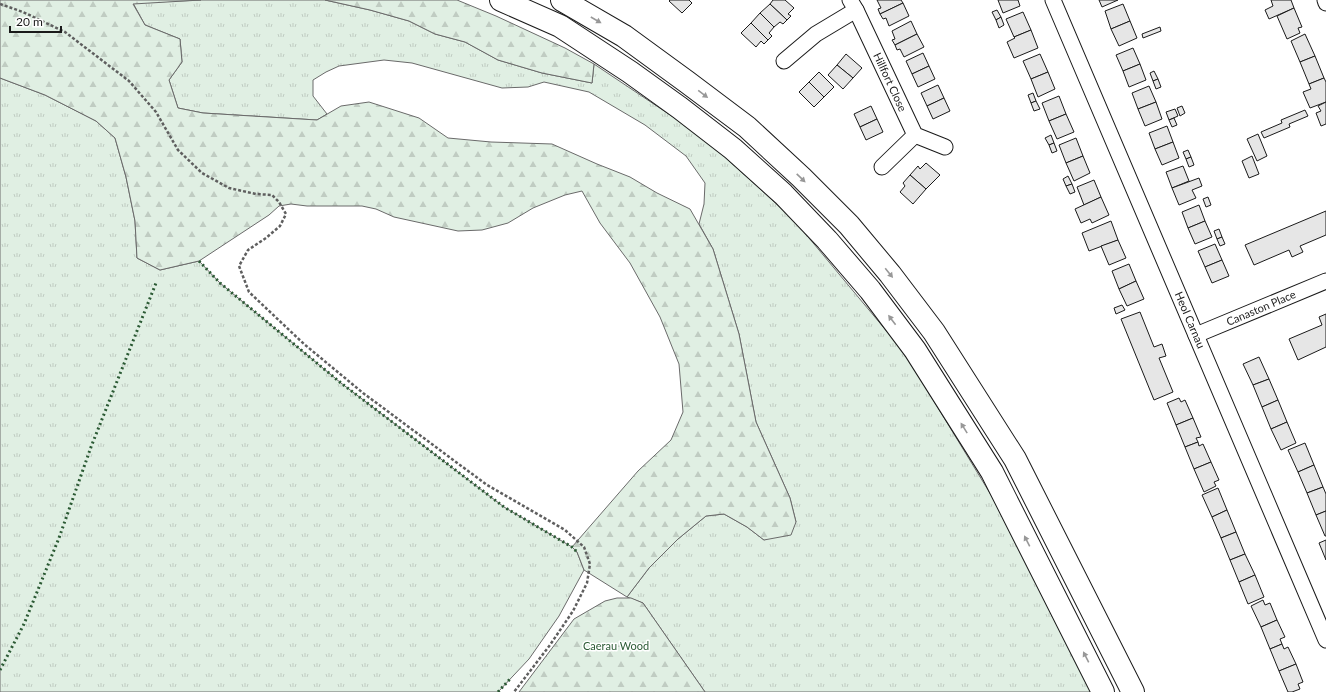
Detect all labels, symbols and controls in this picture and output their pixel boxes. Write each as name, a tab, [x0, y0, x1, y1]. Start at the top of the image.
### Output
scale bar	[10, 8, 61, 34]
text: 20 m	[16, 14, 43, 29]
one-way arrow	[590, 16, 602, 23]
street label: Hillfort Close	[871, 50, 910, 114]
one-way arrow	[697, 89, 708, 98]
one-way arrow	[796, 173, 806, 183]
one-way arrow	[885, 268, 894, 279]
street label: Canaston Place	[1224, 287, 1298, 328]
street label: Heol Carnau	[1173, 290, 1208, 350]
one-way arrow	[888, 314, 896, 325]
one-way arrow	[960, 423, 968, 433]
one-way arrow	[1024, 535, 1030, 547]
park label: Caerau Wood	[583, 639, 649, 652]
one-way arrow	[1083, 651, 1089, 663]

